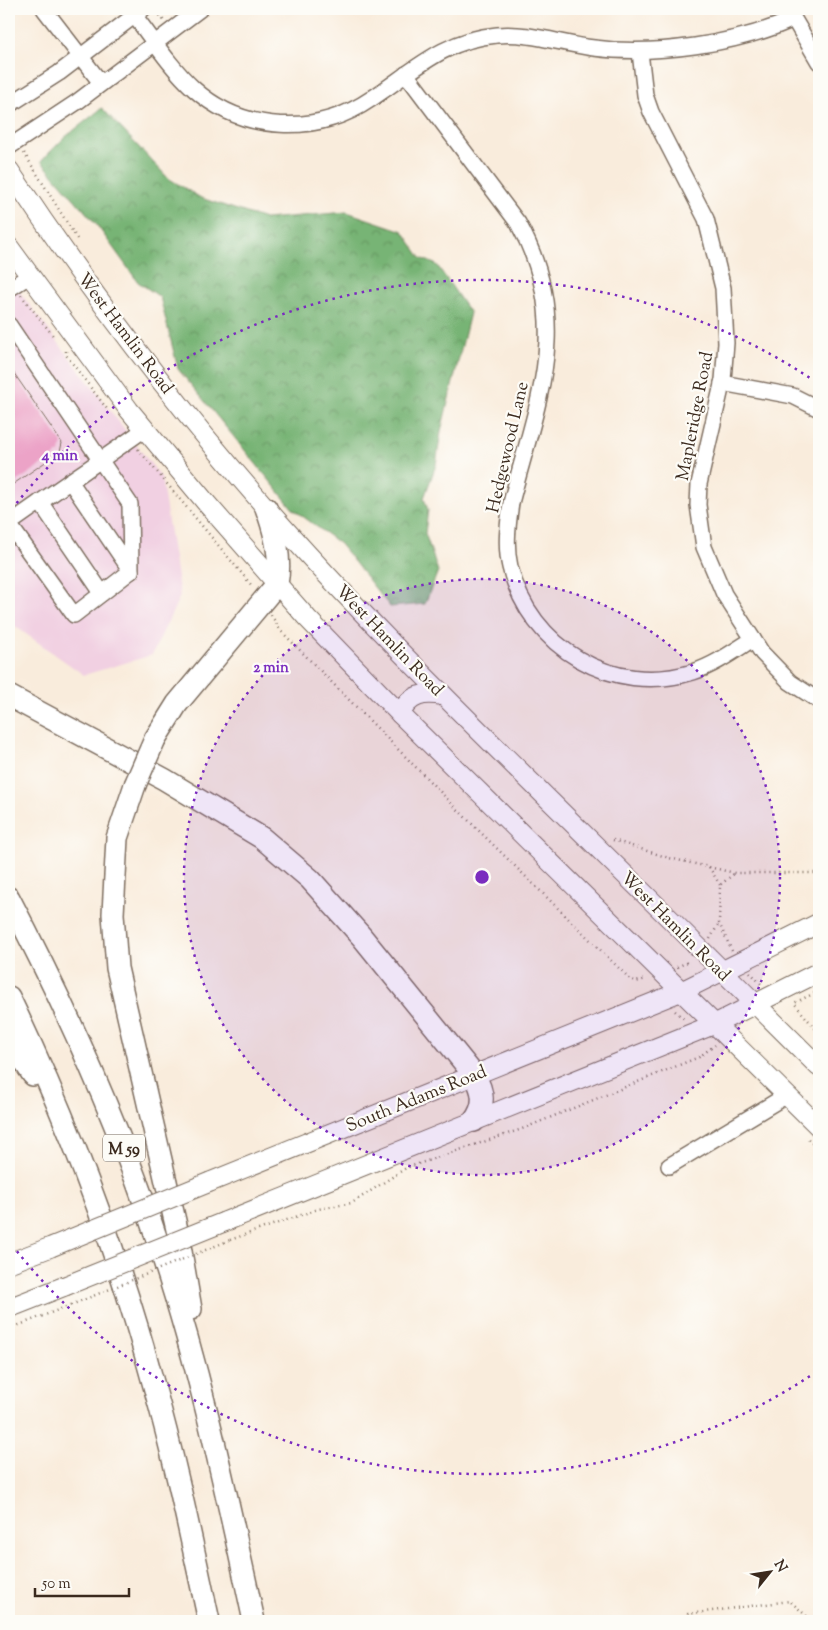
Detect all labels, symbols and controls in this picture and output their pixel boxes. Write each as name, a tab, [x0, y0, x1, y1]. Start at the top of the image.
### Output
street label: West Hamlin Road	[70, 268, 179, 400]
street label: Mapleridge Road	[671, 350, 721, 483]
street label: Hedgewood Lane	[481, 379, 537, 516]
text: 4 min	[41, 446, 78, 467]
street label: West Hamlin Road	[328, 580, 449, 703]
text: 2 min	[253, 658, 289, 679]
street label: West Hamlin Road	[614, 867, 735, 988]
centre of rings	[473, 868, 491, 886]
street label: South Adams Road	[342, 1060, 491, 1140]
road number: M 59	[103, 1134, 145, 1162]
north arrow	[746, 1548, 796, 1598]
text: N	[768, 1557, 791, 1576]
scale bar	[35, 1565, 129, 1597]
text: 50 m	[41, 1574, 71, 1595]

